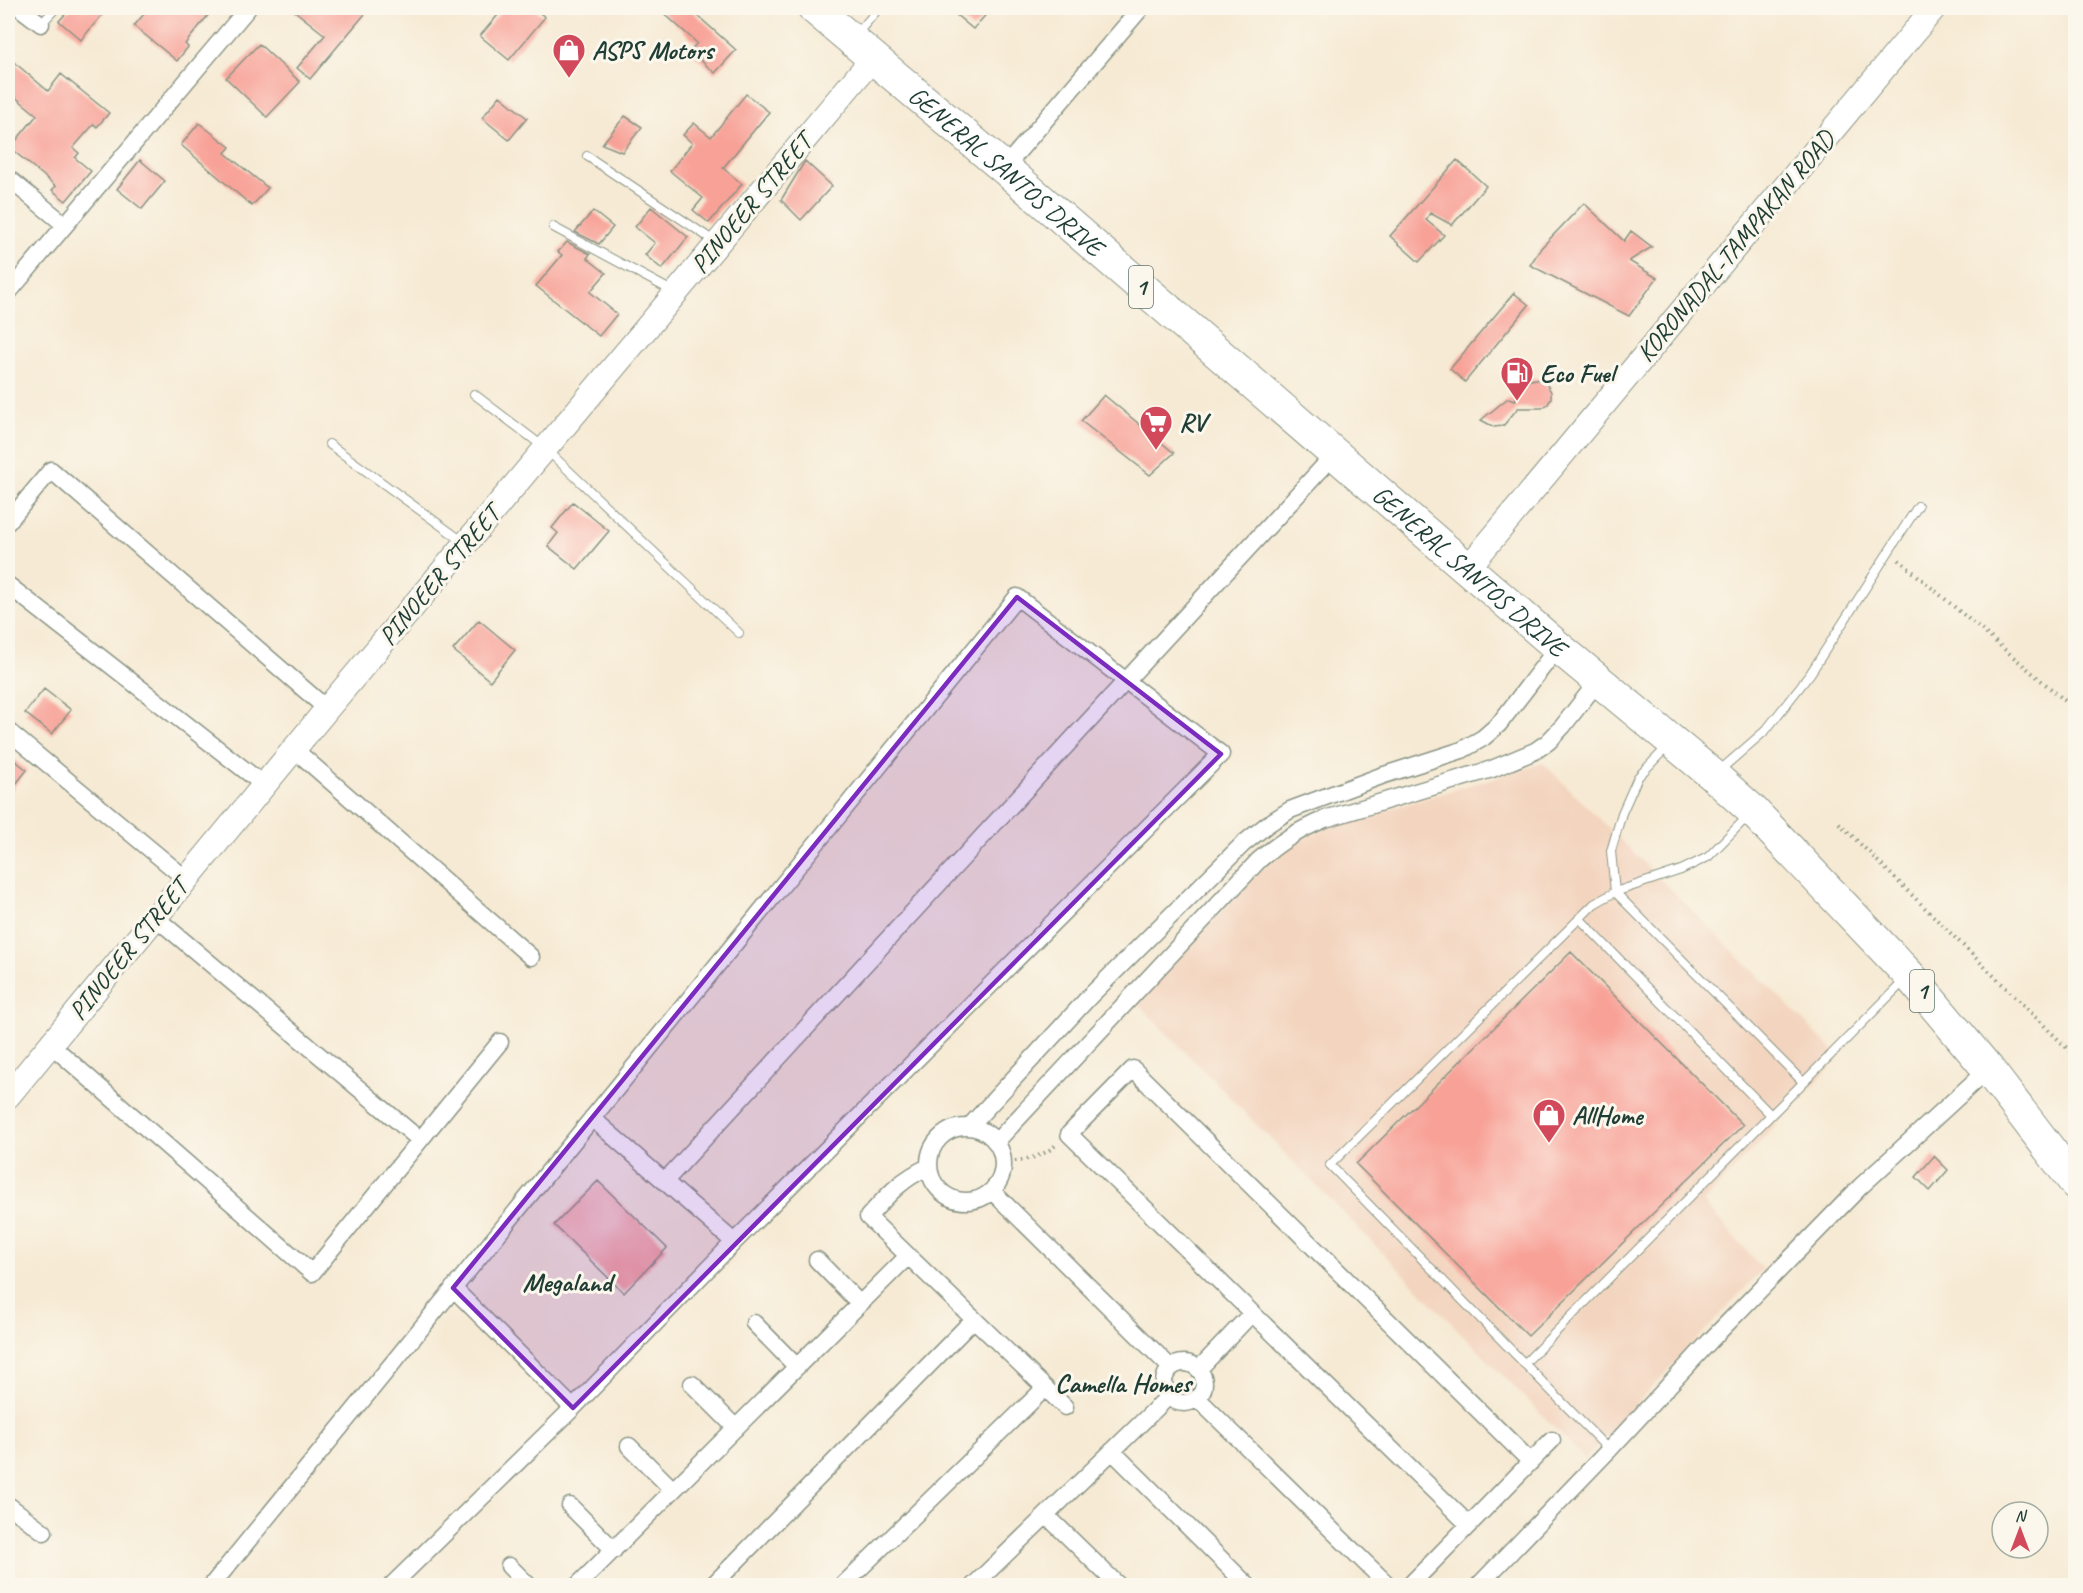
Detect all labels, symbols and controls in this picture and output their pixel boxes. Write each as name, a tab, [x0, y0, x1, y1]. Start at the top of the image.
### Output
shop icon: ASPS Motors	[551, 32, 587, 79]
place label: ASPS Motors	[592, 34, 716, 67]
street label: GENERAL SANTOS DRIVE	[902, 79, 1113, 266]
street label: PINOEER STREET	[683, 123, 823, 280]
street label: KORONADAL-TAMPAKAN ROAD	[1629, 123, 1843, 369]
road number: 1	[1129, 266, 1153, 308]
fuel station icon: Eco Fuel	[1499, 355, 1535, 402]
place label: Eco Fuel	[1540, 357, 1618, 390]
supermarket icon: RV	[1138, 404, 1174, 451]
place label: RV	[1179, 406, 1212, 439]
street label: GENERAL SANTOS DRIVE	[1366, 478, 1576, 666]
street label: PINOEER STREET	[371, 495, 511, 652]
street label: PINOEER STREET	[61, 868, 199, 1027]
road number: 1	[1910, 970, 1934, 1012]
shop icon: AllHome	[1531, 1097, 1567, 1144]
place label: AllHome	[1572, 1099, 1645, 1132]
district label: Megaland	[523, 1265, 616, 1299]
district label: Camella Homes	[1055, 1366, 1193, 1400]
north arrow	[1990, 1500, 2050, 1560]
text: N	[2015, 1506, 2028, 1526]

